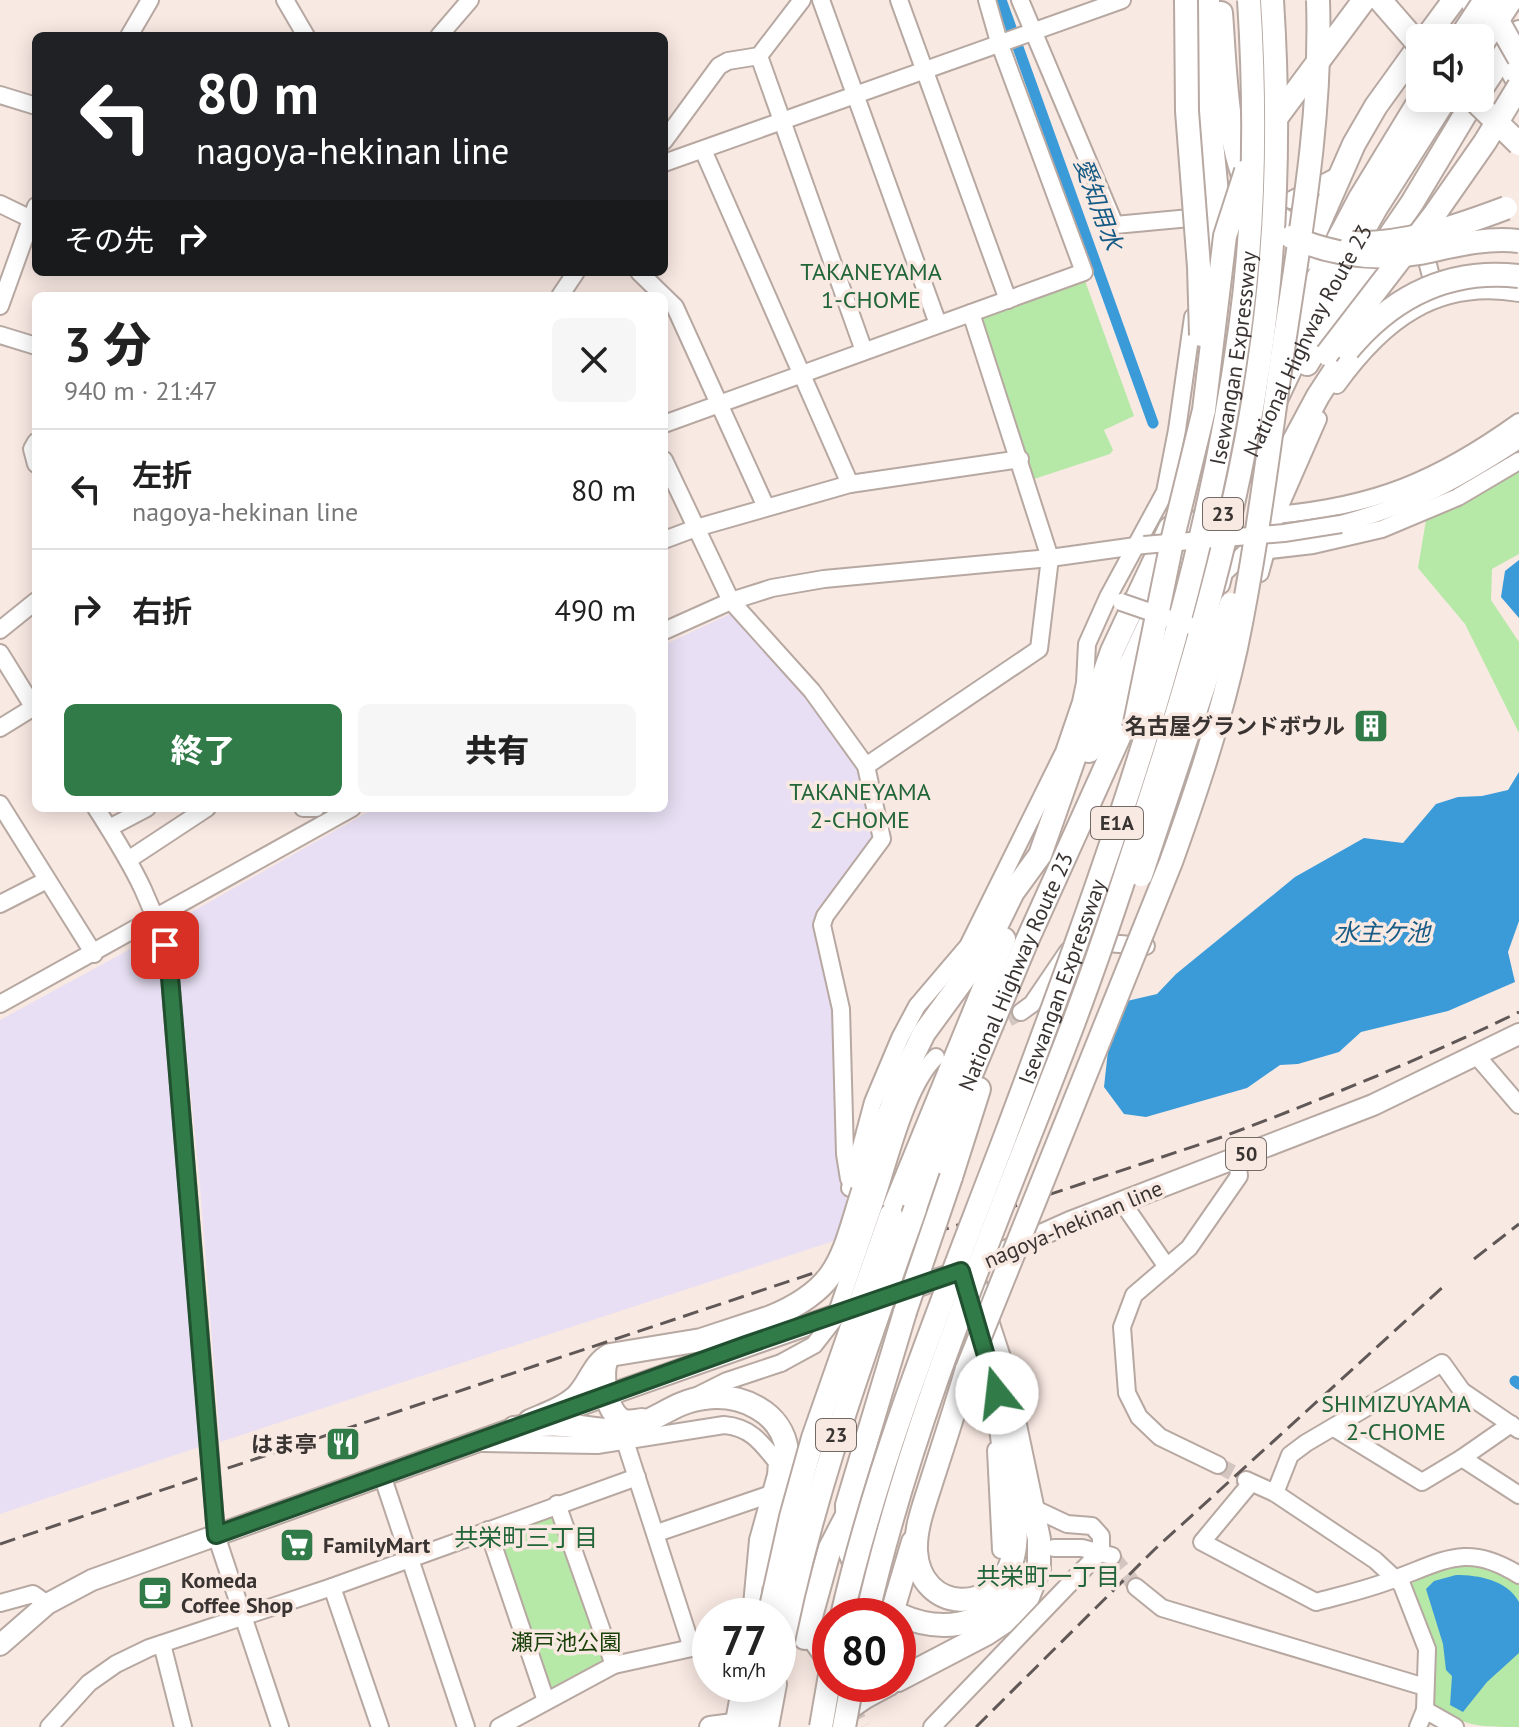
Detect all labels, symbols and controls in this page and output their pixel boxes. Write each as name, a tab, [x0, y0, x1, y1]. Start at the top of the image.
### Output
map controls	[1406, 24, 1494, 112]
button: sound	[1406, 24, 1494, 112]
text: 80 m	[196, 57, 319, 129]
icon: left	[64, 64, 168, 168]
text: nagoya-hekinan line	[196, 127, 509, 174]
water label: 愛知用水	[1067, 153, 1130, 257]
icon: right	[170, 216, 214, 260]
street label: National Highway Route 23	[1237, 219, 1378, 461]
text: その先	[64, 220, 154, 259]
street label: Isewangan Expressway	[1203, 249, 1262, 468]
district label: TAKANEYAMA 1-CHOME	[800, 256, 942, 315]
text: 3 分	[64, 313, 151, 375]
button: close	[552, 318, 636, 402]
text: 940 m · 21:47	[64, 374, 218, 407]
text: 左折	[132, 455, 192, 494]
icon: left	[64, 467, 108, 511]
text: 80 m	[571, 470, 636, 509]
text: nagoya-hekinan line	[132, 495, 358, 528]
road number: 23	[1203, 498, 1243, 530]
icon: right	[64, 587, 108, 631]
text: 490 m	[555, 590, 636, 629]
text: 右折	[132, 591, 192, 630]
button: 終了	[64, 704, 342, 796]
button: 共有	[358, 704, 636, 796]
building icon: 名古屋グランドボウル	[1352, 707, 1390, 745]
place label: 名古屋グランドボウル	[1125, 712, 1345, 740]
district label: TAKANEYAMA 2-CHOME	[789, 776, 931, 835]
road number: E1A	[1091, 807, 1143, 839]
street label: National Highway Route 23	[952, 848, 1079, 1095]
street label: Isewangan Expressway	[1012, 875, 1112, 1088]
pin	[131, 911, 199, 979]
water label: 水主ケ池	[1334, 917, 1432, 948]
icon: arrive	[143, 923, 187, 967]
road number: 50	[1226, 1138, 1266, 1170]
street label: nagoya-hekinan line	[979, 1174, 1167, 1274]
position arrow	[955, 1351, 1039, 1435]
district label: SHIMIZUYAMA 2-CHOME	[1321, 1388, 1471, 1447]
road number: 23	[816, 1419, 856, 1451]
restaurant icon: はま亭	[324, 1425, 362, 1463]
place label: はま亭	[251, 1430, 317, 1458]
district label: 共栄町三丁目	[454, 1522, 598, 1553]
supermarket icon: FamilyMart	[278, 1526, 316, 1564]
place label: FamilyMart	[323, 1531, 431, 1559]
district label: 共栄町一丁目	[976, 1561, 1120, 1592]
place label: Komeda Coffee Shop	[181, 1566, 293, 1619]
cafe icon: Komeda Coffee Shop	[136, 1574, 174, 1612]
speed limit sign: 80	[812, 1598, 916, 1702]
text: 77	[721, 1614, 767, 1666]
park label: 瀬戸池公園	[511, 1628, 621, 1656]
text: km/h	[722, 1657, 766, 1683]

